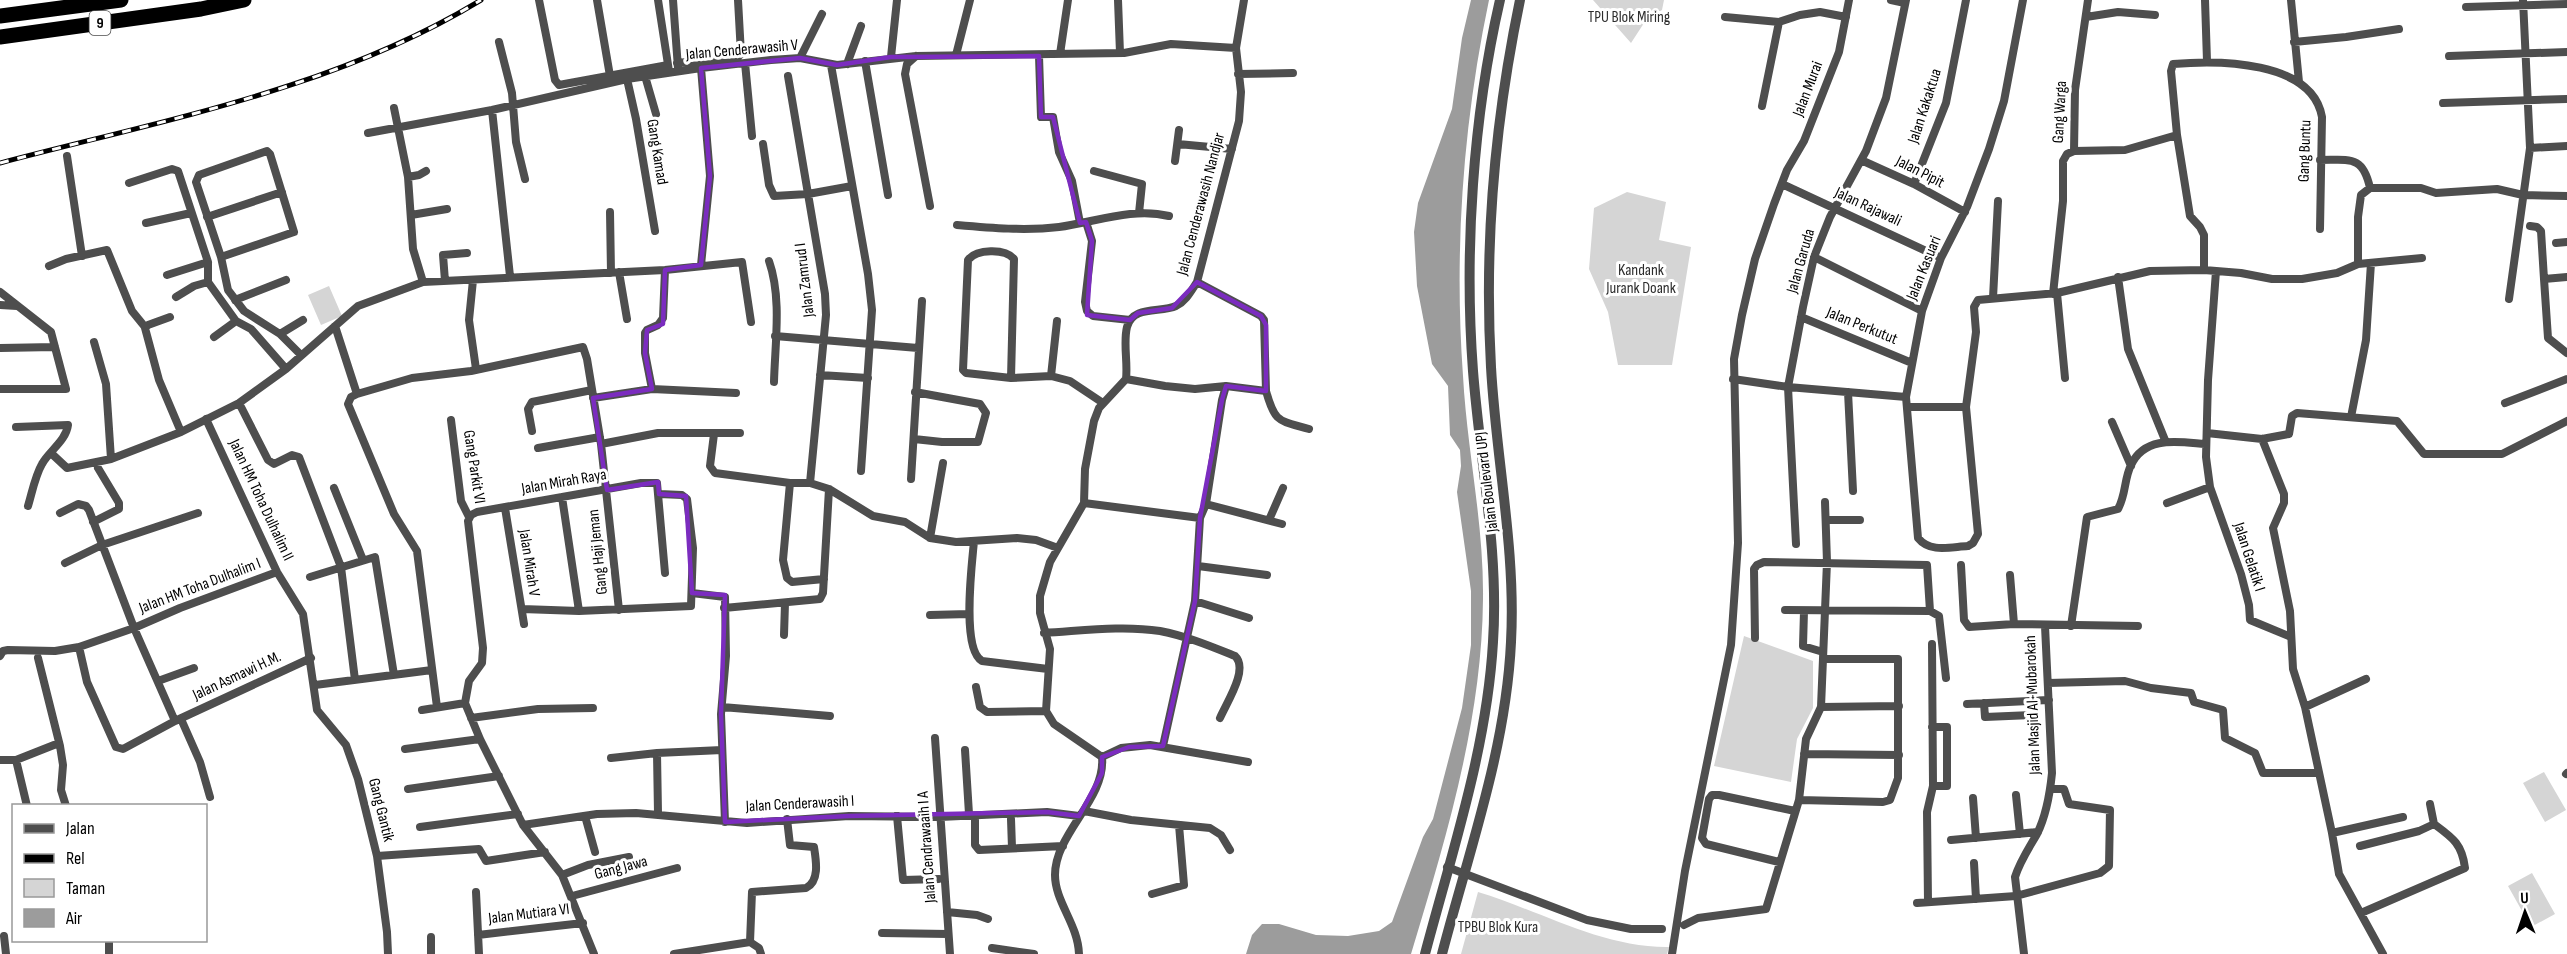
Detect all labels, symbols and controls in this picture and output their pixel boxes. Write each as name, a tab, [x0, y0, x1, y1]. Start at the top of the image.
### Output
park label: TPU Blok Miring	[1588, 8, 1670, 27]
road number: 9	[90, 11, 110, 35]
street label: Jalan Cenderawasih V	[684, 36, 800, 64]
street label: Jalan Murai	[1788, 59, 1827, 120]
street label: Jalan Kakaktua	[1904, 66, 1946, 147]
street label: Gang Warga	[2049, 80, 2071, 144]
street label: Gang Kamad	[642, 118, 672, 186]
street label: Gang Buntu	[2294, 120, 2316, 182]
street label: Jalan Cenderawasih Nandjar	[1173, 130, 1229, 278]
street label: Jalan Pipit	[1892, 151, 1948, 192]
street label: Jalan Rajawali	[1831, 183, 1904, 231]
street label: Jalan Garuda	[1782, 227, 1819, 296]
street label: Jalan Kasuari	[1902, 233, 1945, 304]
street label: Jalan Zamrud I	[791, 242, 819, 319]
park label: Kandank Jurank Doank	[1605, 261, 1676, 298]
street label: Jalan Perkutut	[1823, 303, 1900, 349]
street label: Gang Parkit VI	[459, 429, 489, 505]
street label: Jalan Boulevard UPJ	[1471, 431, 1503, 534]
street label: Jalan HM Toha Dulhalim II	[224, 435, 297, 564]
street label: Jalan Mirah Raya	[519, 465, 608, 499]
street label: Gang Haji Jeman	[584, 508, 612, 596]
street label: Jalan Gelatik I	[2229, 519, 2269, 594]
street label: Jalan Mirah V	[514, 527, 544, 599]
street label: Jalan HM Toha Dulhalim I	[136, 554, 263, 618]
street label: Jalan Masjid Al-Mubarokah	[2021, 635, 2045, 776]
street label: Jalan Asmawi H.M.	[189, 647, 284, 705]
street label: Gang Gantik	[364, 776, 398, 844]
street label: Jalan Cendrawaaih I A	[914, 790, 940, 905]
street label: Jalan Cenderawasih I	[744, 792, 855, 816]
legend	[12, 804, 207, 942]
text: Jalan	[65, 818, 95, 839]
text: Rel	[66, 848, 85, 869]
street label: Gang Jawa	[592, 852, 650, 884]
text: Taman	[66, 878, 105, 899]
north arrow	[2495, 882, 2555, 942]
text: U	[2520, 889, 2529, 908]
street label: Jalan Mutiara VI	[486, 900, 571, 929]
text: Air	[65, 908, 82, 929]
park label: TPBU Blok Kura	[1458, 918, 1538, 937]

